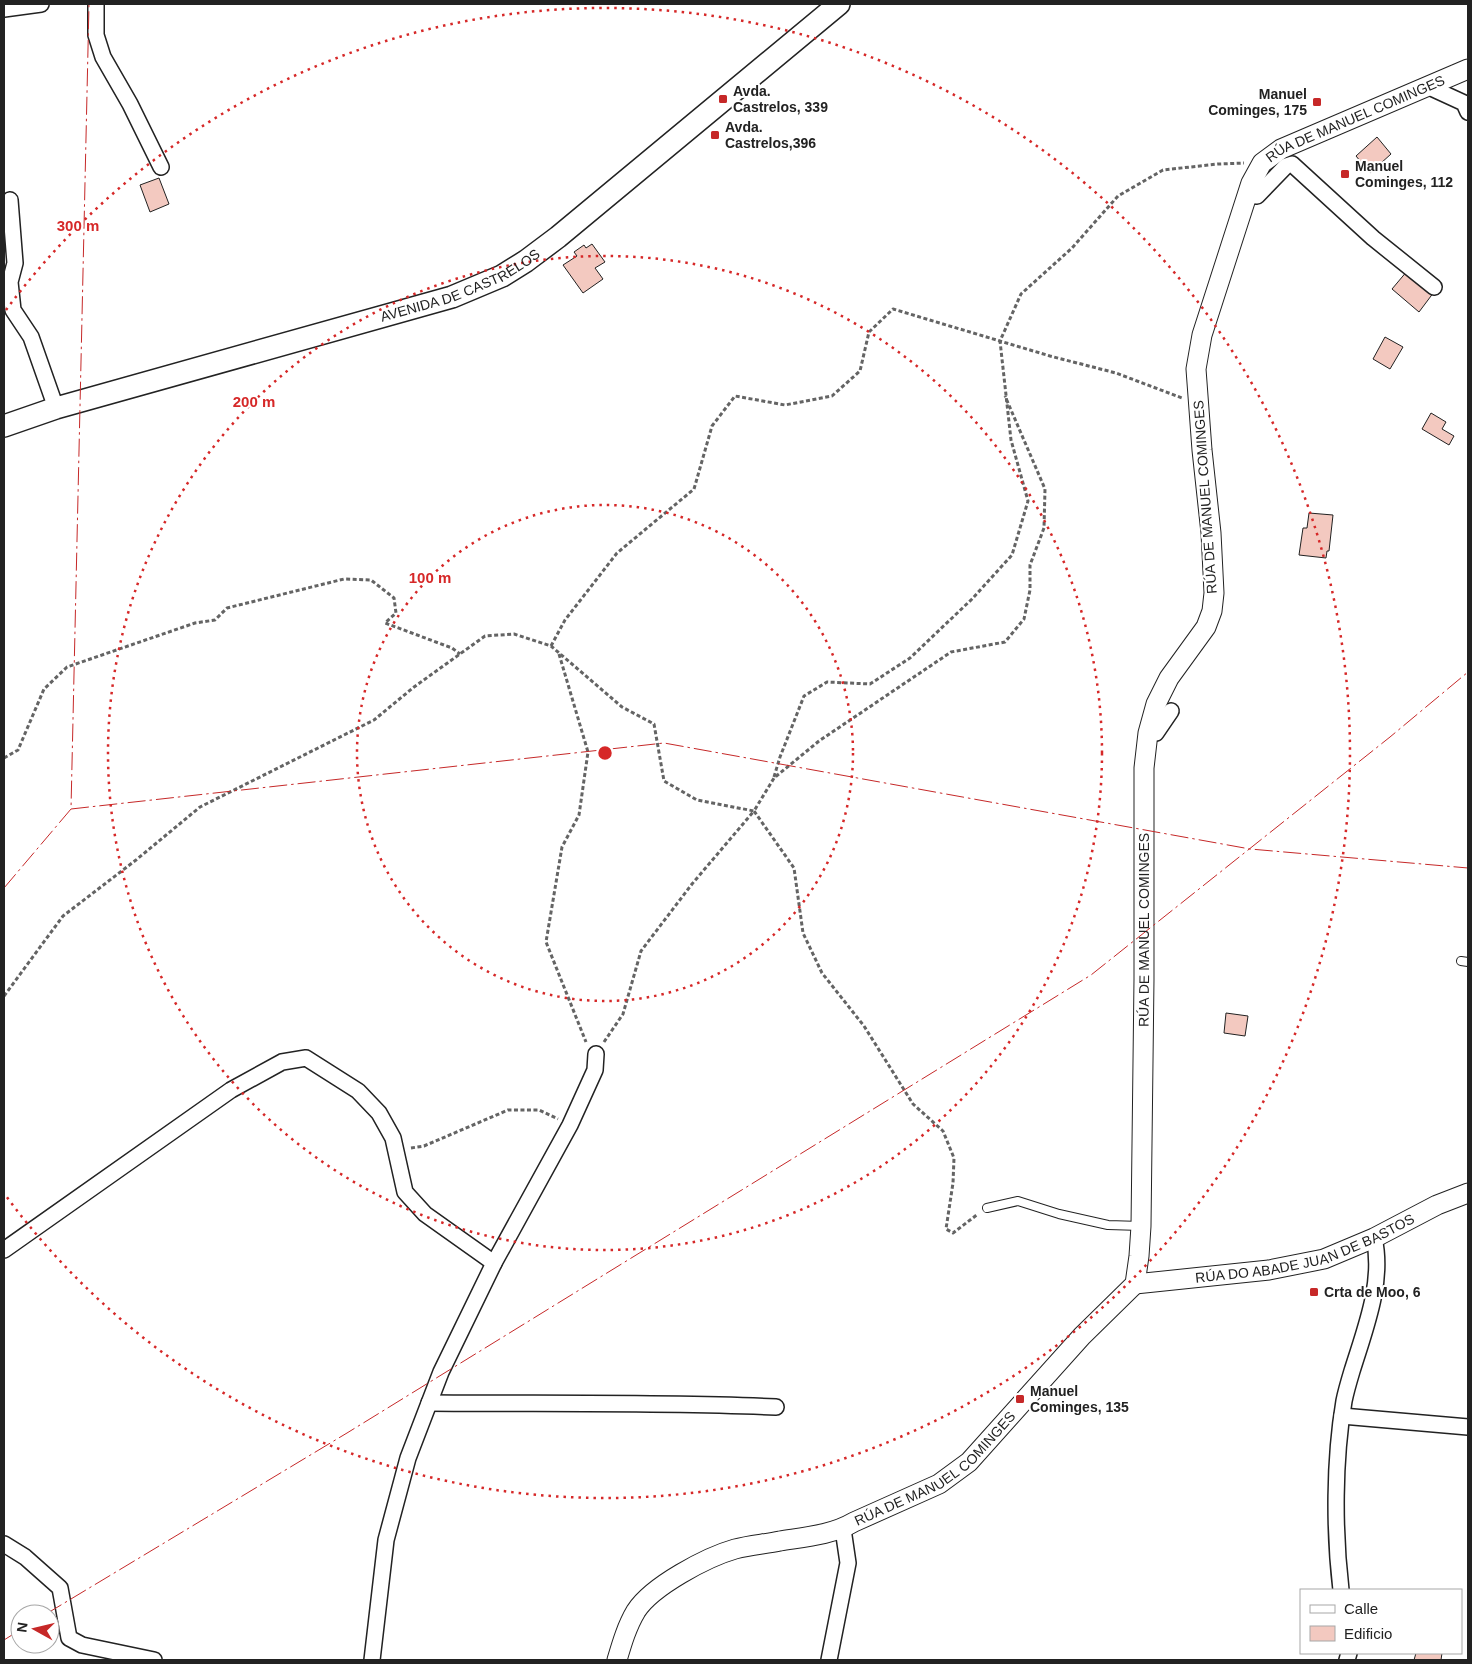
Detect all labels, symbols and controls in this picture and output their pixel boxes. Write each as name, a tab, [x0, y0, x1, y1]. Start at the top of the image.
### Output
street label: RÚA DE MANUEL COMINGES	[1263, 72, 1447, 166]
place label: Avda. Castrelos, 339	[733, 83, 828, 115]
place label: Manuel Cominges, 175	[1208, 86, 1307, 118]
marker: Avda. Castrelos, 339	[717, 93, 729, 105]
marker: Manuel Cominges, 175	[1311, 96, 1323, 108]
place label: Avda. Castrelos,396	[725, 119, 816, 151]
marker: Avda. Castrelos,396	[709, 129, 721, 141]
place label: Manuel Cominges, 112	[1355, 158, 1453, 190]
marker: Manuel Cominges, 112	[1339, 168, 1351, 180]
text: 300 m	[57, 217, 99, 234]
street label: AVENIDA DE CASTRELOS	[378, 246, 543, 325]
text: 200 m	[233, 393, 275, 410]
street label: RÚA DE MANUEL COMINGES	[1190, 400, 1220, 594]
text: 100 m	[409, 569, 451, 586]
centre of rings	[596, 744, 614, 762]
street label: RÚA DE MANUEL COMINGES	[1135, 833, 1152, 1027]
street label: RÚA DO ABADE JUAN DE BASTOS	[1195, 1210, 1417, 1286]
place label: Crta de Moo, 6	[1324, 1284, 1421, 1300]
marker: Crta de Moo, 6	[1308, 1286, 1320, 1298]
place label: Manuel Cominges, 135	[1030, 1383, 1129, 1415]
marker: Manuel Cominges, 135	[1014, 1393, 1026, 1405]
street label: RÚA DE MANUEL COMINGES	[852, 1408, 1018, 1529]
legend	[1300, 1589, 1462, 1654]
text: Calle	[1344, 1600, 1378, 1617]
north arrow	[10, 1604, 60, 1654]
text: N	[13, 1621, 31, 1633]
text: Edificio	[1344, 1625, 1392, 1642]

